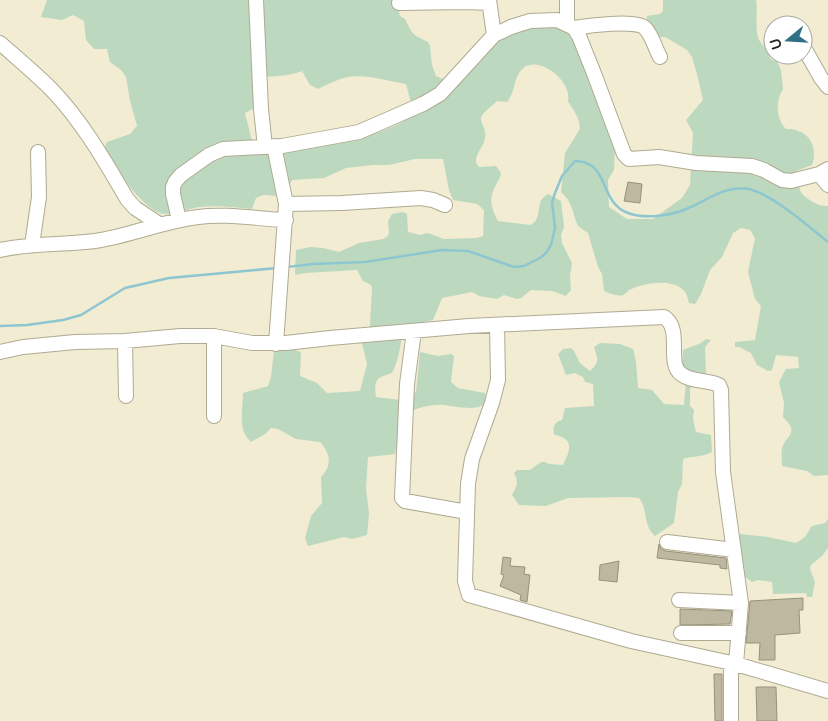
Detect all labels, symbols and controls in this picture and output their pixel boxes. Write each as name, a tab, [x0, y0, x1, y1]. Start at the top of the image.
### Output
north arrow	[763, 15, 813, 65]
text: U	[766, 36, 786, 52]

